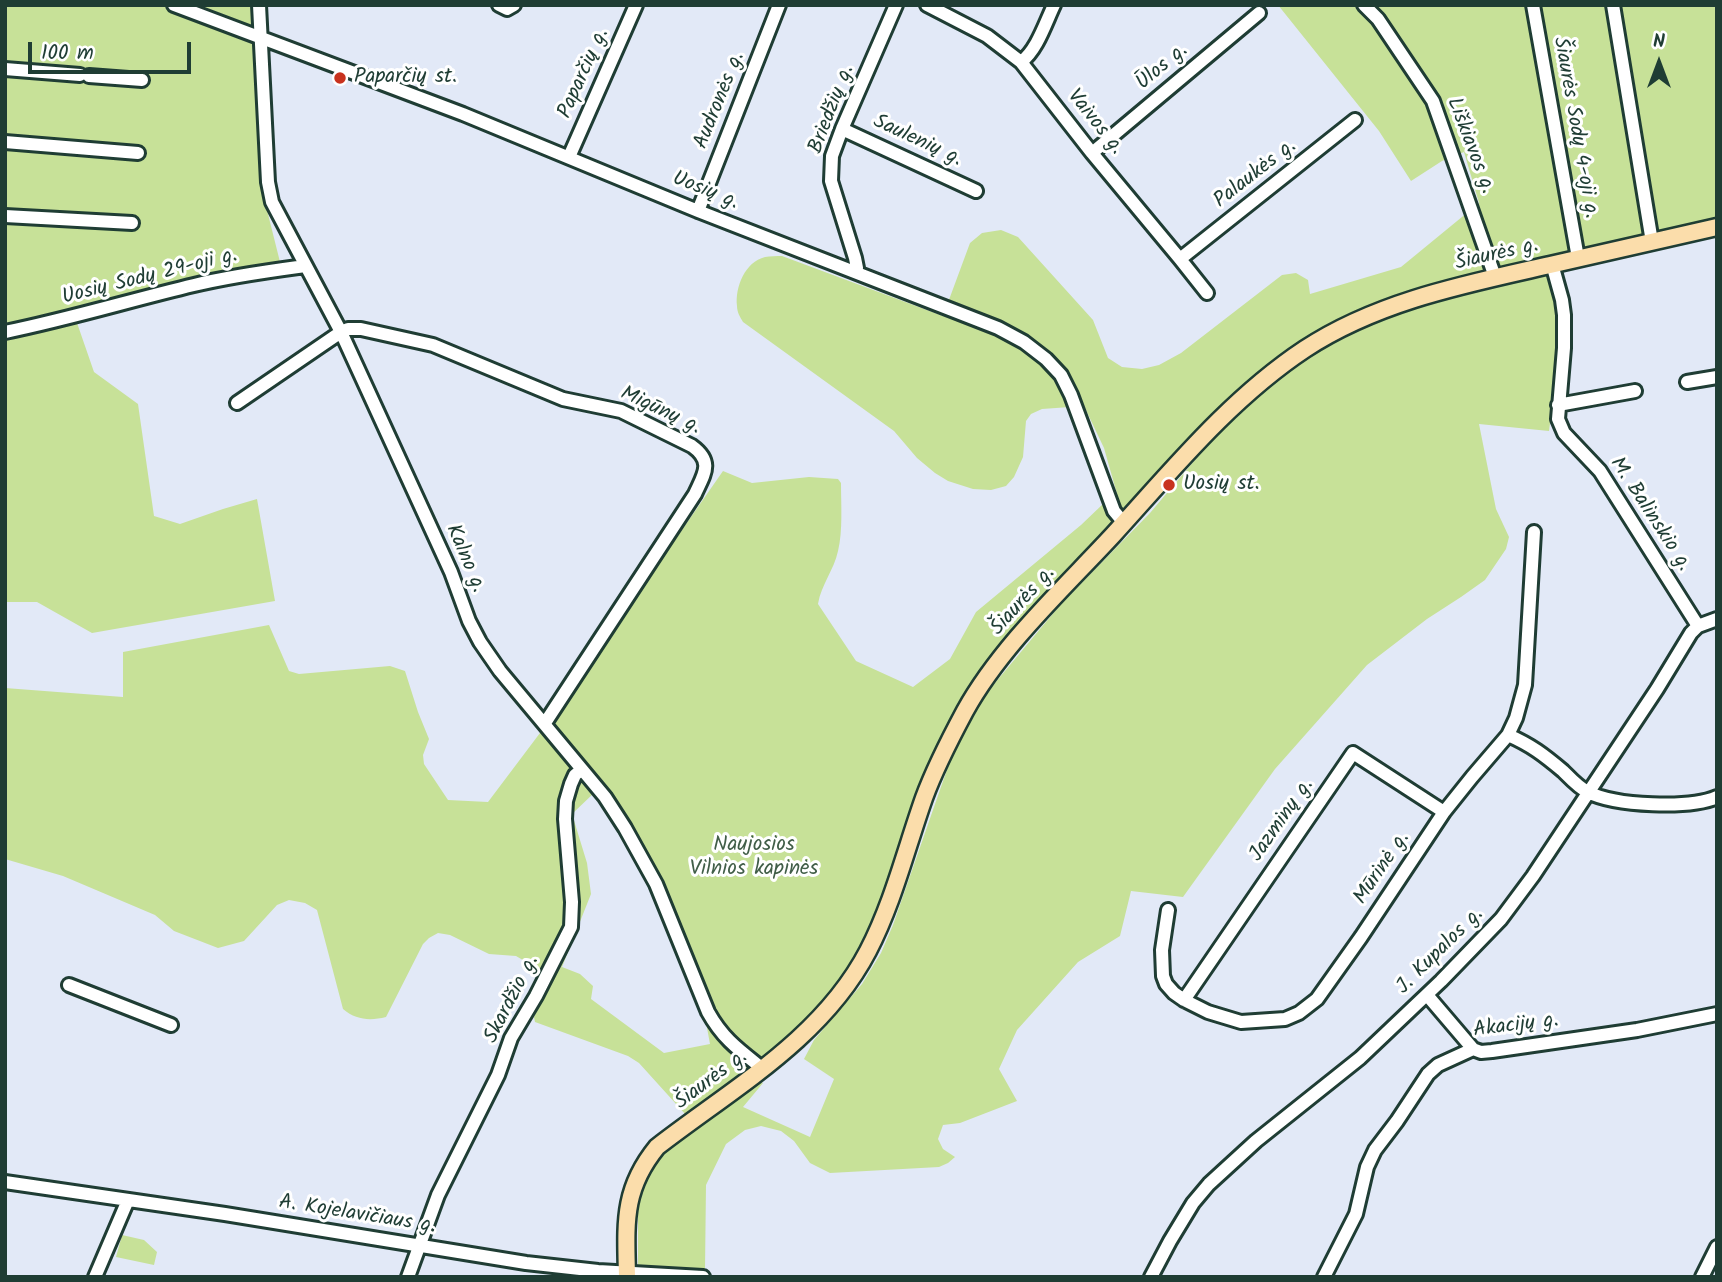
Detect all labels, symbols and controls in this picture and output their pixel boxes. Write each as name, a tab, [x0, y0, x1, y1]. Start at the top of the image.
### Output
street label: Paparčių g.	[554, 25, 616, 123]
text: N	[1653, 27, 1665, 57]
scale bar	[32, 28, 194, 72]
north arrow	[1624, 28, 1694, 98]
street label: Šiaurės Sodų 4-oji g.	[1546, 35, 1602, 221]
text: 100 m	[41, 37, 94, 70]
street label: Ūlos g.	[1132, 39, 1194, 97]
street label: Audronės g.	[690, 49, 752, 153]
street label: Briedžių g.	[805, 62, 861, 158]
place label: Paparčių st.	[354, 65, 457, 91]
marker: Paparčių st.	[332, 70, 348, 86]
street label: Vaivos g.	[1060, 85, 1128, 161]
street label: Liškiavos g.	[1439, 94, 1499, 198]
street label: Saulenių g.	[868, 110, 966, 174]
street label: Palaukės g.	[1210, 135, 1302, 215]
street label: Uosių g.	[668, 167, 742, 217]
street label: Šiaurės g.	[1453, 234, 1541, 278]
street label: Uosių Sodų 29-oji g.	[60, 244, 240, 312]
street label: Migūnų g.	[616, 382, 704, 442]
street label: M. Balinskio g.	[1603, 453, 1695, 577]
place label: Uosių st.	[1183, 472, 1260, 498]
marker: Uosių st.	[1161, 477, 1177, 493]
street label: Kalno g.	[438, 521, 490, 597]
street label: Šiaurės g.	[986, 562, 1062, 642]
street label: Jazminų g.	[1245, 775, 1321, 867]
street label: Mūrinė g.	[1350, 828, 1416, 910]
park label: Naujosios Vilnios kapinės	[690, 833, 818, 883]
street label: J. Kupalos g.	[1392, 903, 1490, 1001]
street label: Skardžio g.	[480, 952, 546, 1048]
street label: Akacijų g.	[1472, 1009, 1560, 1045]
street label: Šiaurės g.	[671, 1046, 753, 1116]
street label: A. Kojelavičiaus g.	[277, 1191, 437, 1241]

